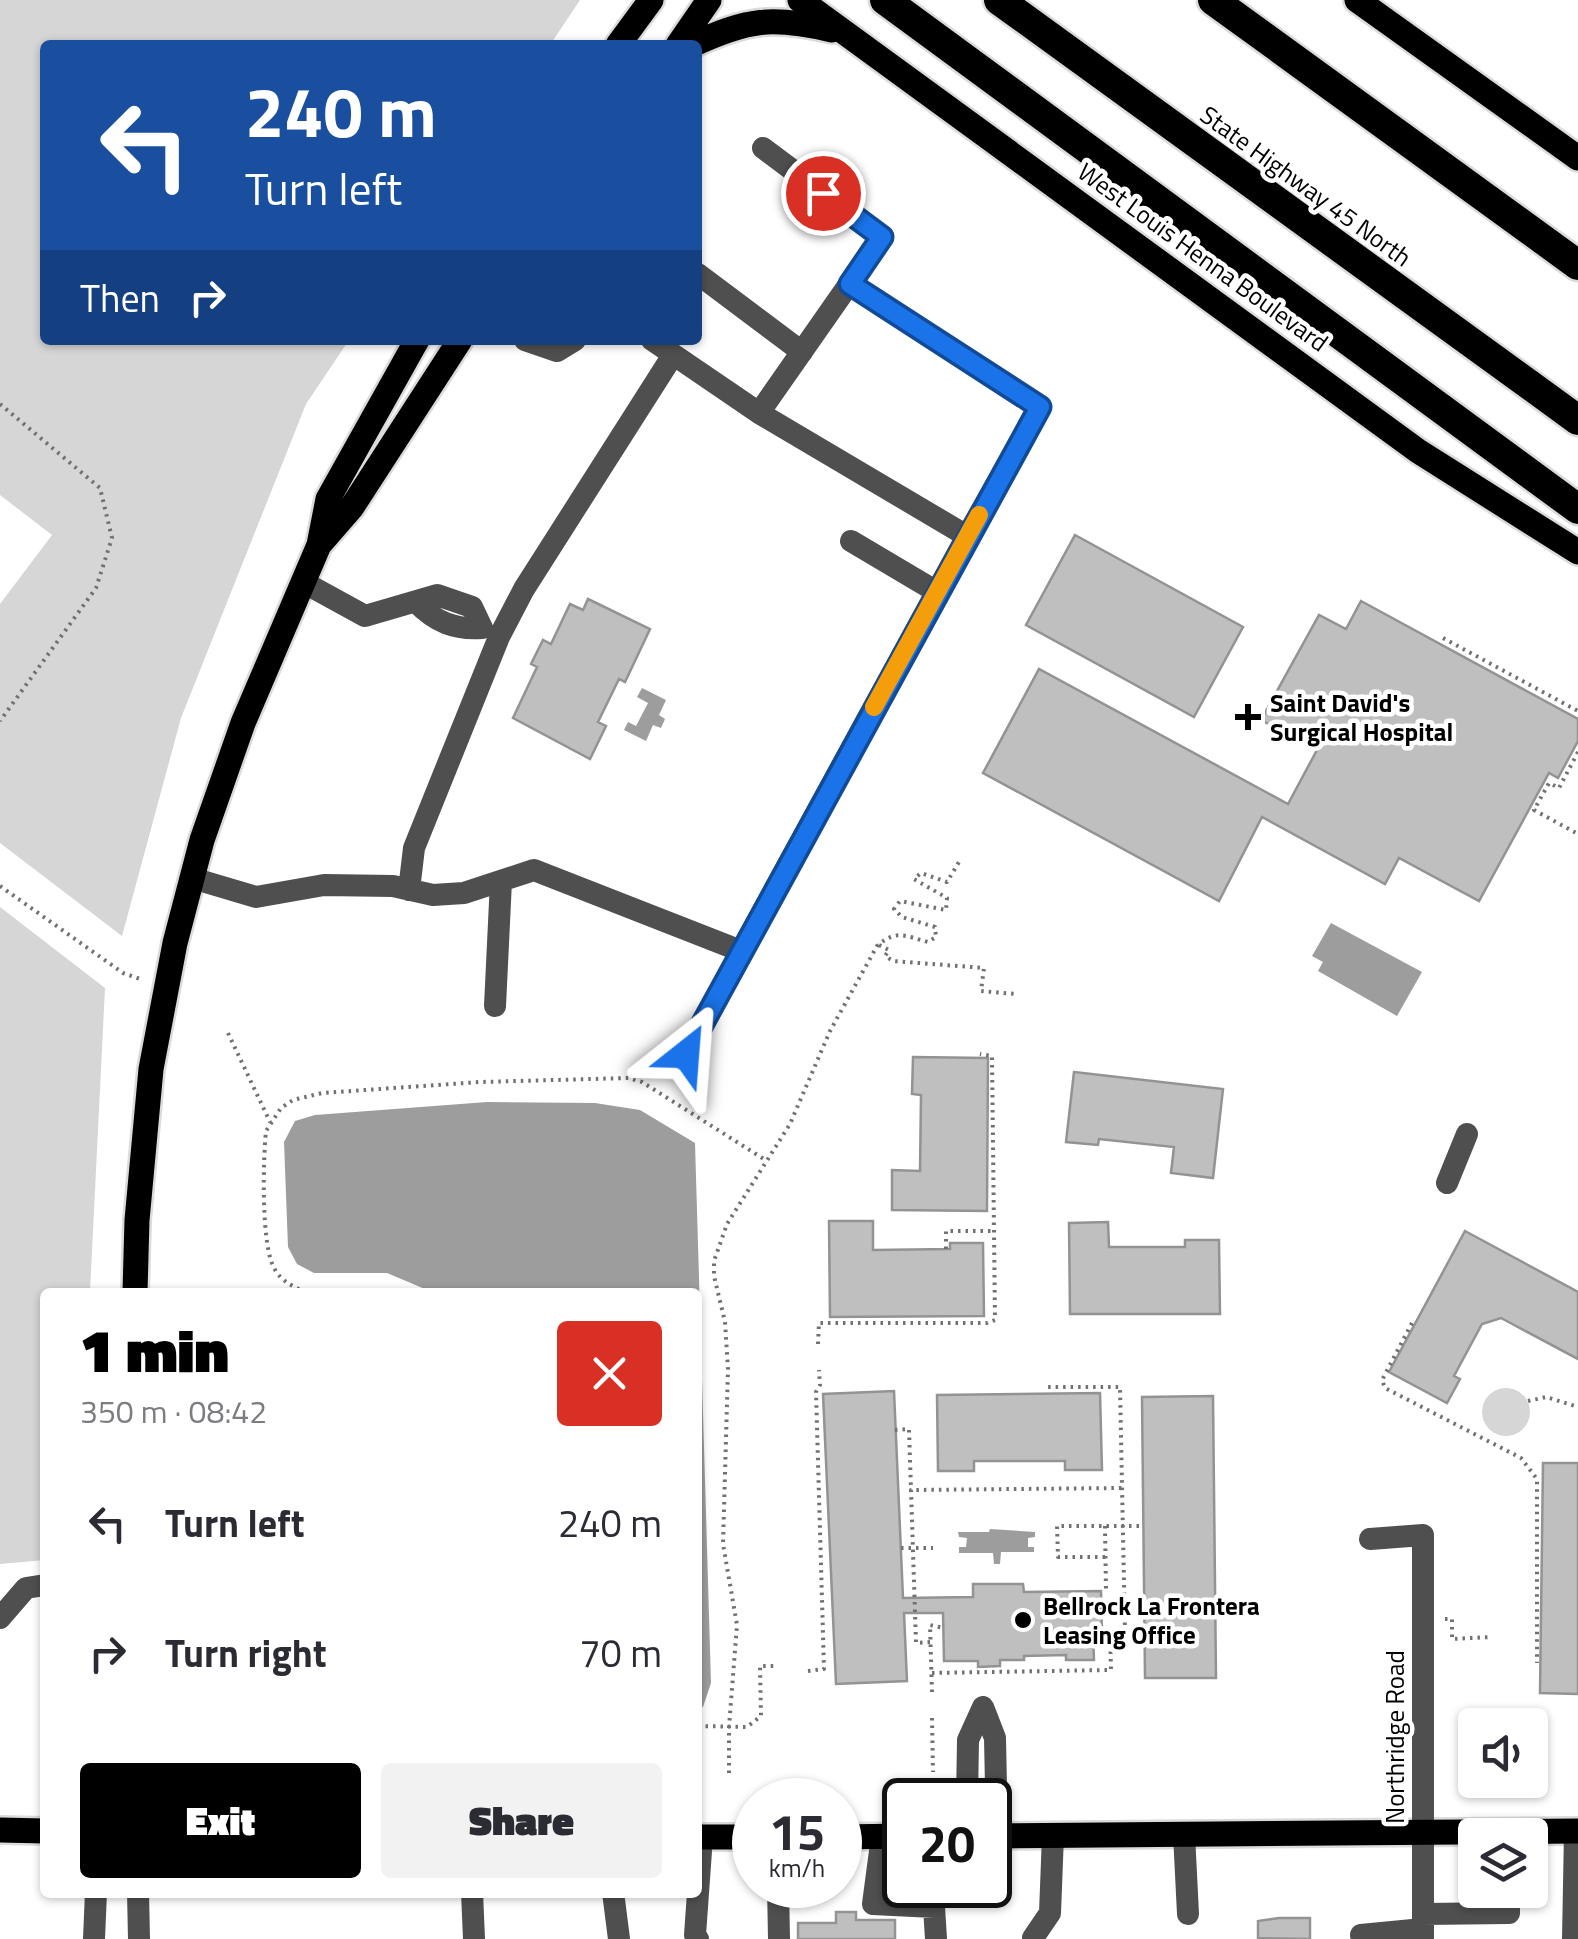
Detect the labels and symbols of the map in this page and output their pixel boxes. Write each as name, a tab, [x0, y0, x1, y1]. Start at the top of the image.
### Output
street label: State Highway 45 North	[1192, 96, 1420, 276]
pin	[781, 151, 866, 236]
street label: West Louis Henna Boulevard	[1070, 153, 1336, 361]
place label: Saint David's Surgical Hospital	[1270, 684, 1453, 751]
marker: Saint David's Surgical Hospital	[1235, 704, 1261, 730]
position arrow	[634, 1002, 738, 1106]
place label: Bellrock La Frontera Leasing Office	[1043, 1587, 1260, 1654]
marker: Bellrock La Frontera Leasing Office	[1012, 1609, 1034, 1631]
street label: Northridge Road	[1376, 1650, 1414, 1824]
speed limit sign: 20	[882, 1778, 1012, 1908]

